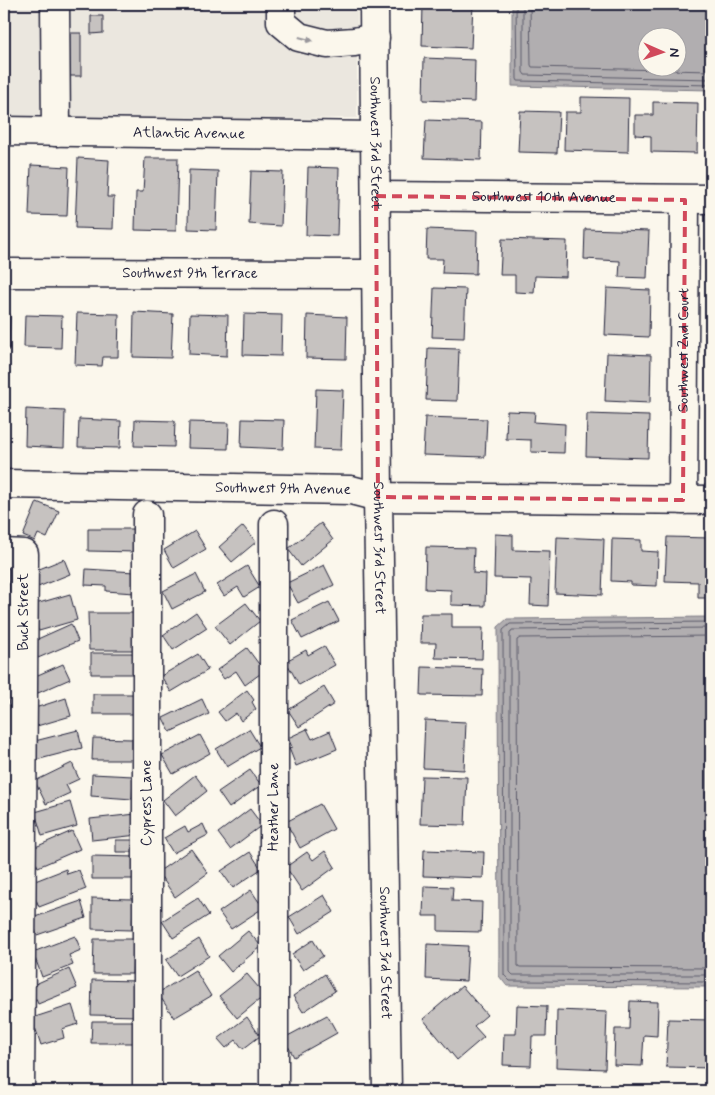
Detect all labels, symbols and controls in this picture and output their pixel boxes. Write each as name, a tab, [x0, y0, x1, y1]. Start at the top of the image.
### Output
north arrow	[638, 28, 688, 78]
one-way arrow	[299, 35, 314, 43]
text: N	[665, 47, 683, 57]
street label: Southwest 3rd Street	[365, 76, 386, 210]
street label: Atlantic Avenue	[133, 123, 245, 144]
street label: Southwest 10th Avenue	[472, 187, 616, 208]
street label: Southwest 9th Terrace	[122, 263, 258, 284]
street label: Southwest 2nd Court	[674, 287, 694, 412]
street label: Southwest 9th Avenue	[215, 478, 351, 500]
street label: Southwest 3rd Street	[368, 481, 390, 615]
street label: Buck Street	[14, 573, 34, 651]
street label: Cypress Lane	[137, 760, 157, 846]
street label: Heather Lane	[264, 763, 284, 851]
street label: Southwest 3rd Street	[374, 886, 396, 1020]

